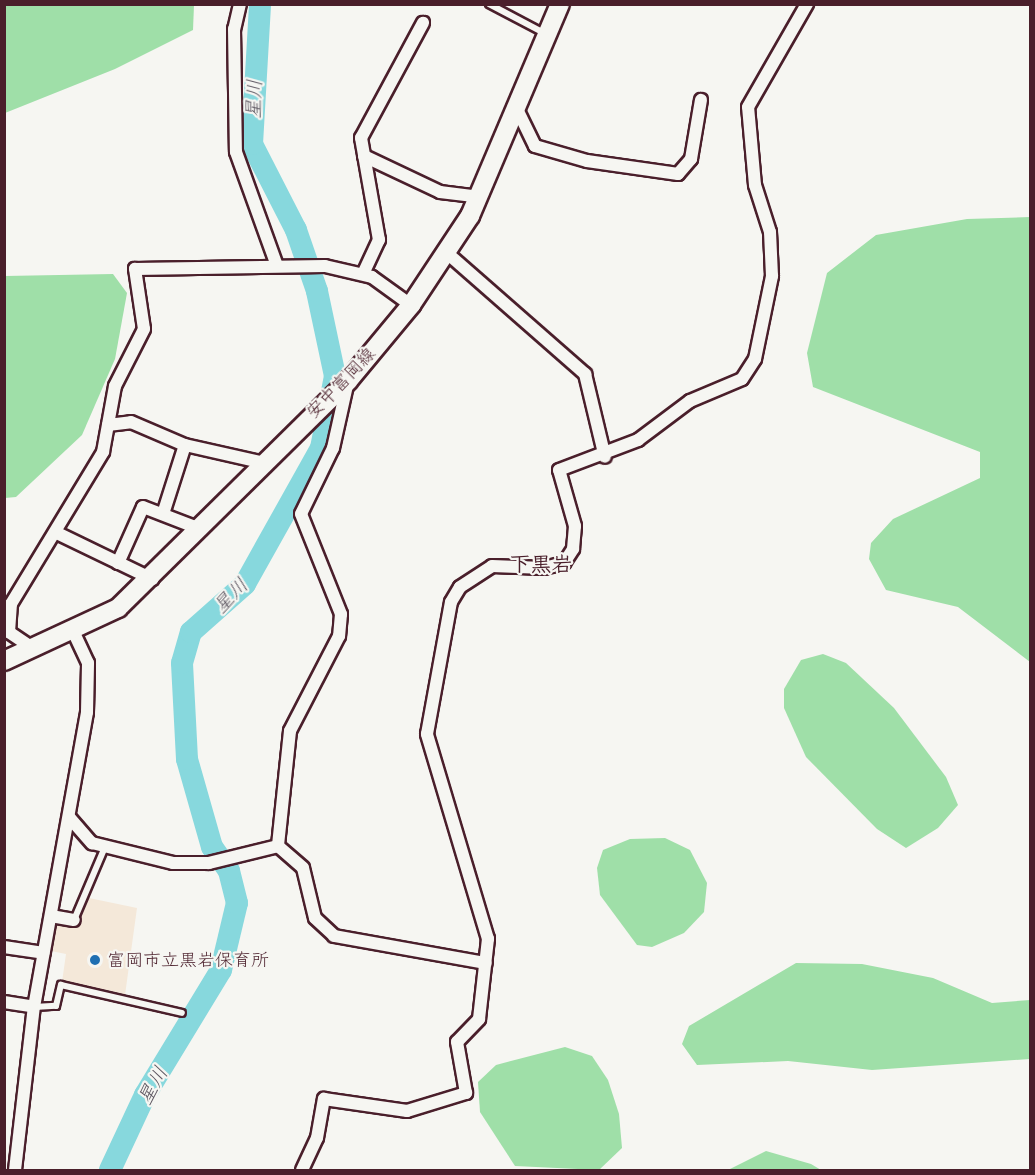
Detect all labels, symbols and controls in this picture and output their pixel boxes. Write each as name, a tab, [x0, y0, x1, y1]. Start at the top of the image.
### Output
water label: 星川	[240, 79, 266, 119]
street label: 安中富岡線	[302, 343, 380, 423]
district label: 下黒岩	[510, 551, 572, 577]
water label: 星川	[207, 572, 253, 618]
place label: 富岡市立黒岩保育所	[107, 949, 269, 971]
marker: 富岡市立黒岩保育所	[88, 953, 102, 967]
water label: 星川	[132, 1062, 172, 1108]

